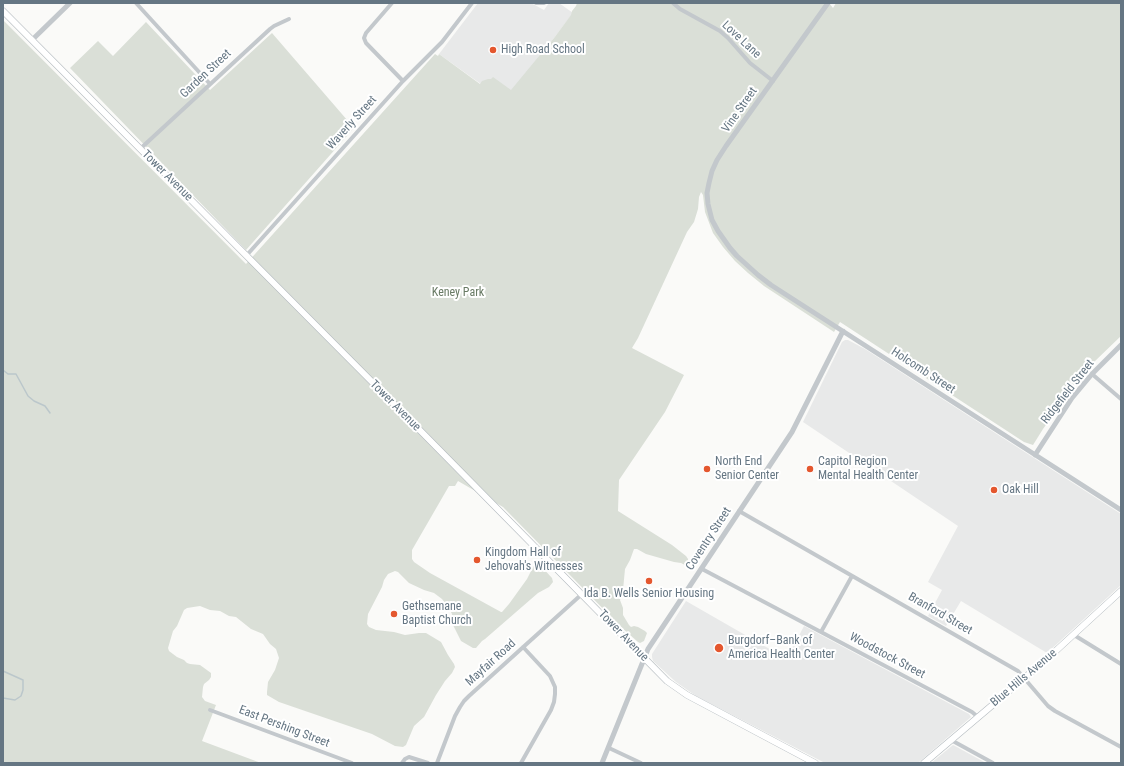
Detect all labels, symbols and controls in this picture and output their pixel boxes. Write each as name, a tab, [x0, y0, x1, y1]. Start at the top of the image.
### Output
street label: Love Lane	[719, 18, 763, 62]
place label: High Road School	[501, 43, 585, 57]
marker: High Road School	[488, 45, 498, 55]
street label: Garden Street	[177, 47, 235, 101]
street label: Vine Street	[719, 85, 761, 135]
street label: Waverly Street	[324, 93, 380, 153]
street label: Tower Avenue	[139, 148, 195, 204]
park label: Keney Park	[432, 286, 484, 300]
street label: Holcomb Street	[888, 345, 958, 397]
street label: Ridgefield Street	[1038, 357, 1098, 427]
street label: Tower Avenue	[367, 378, 423, 434]
place label: North End Senior Center	[715, 455, 779, 483]
place label: Capitol Region Mental Health Center	[818, 455, 918, 483]
marker: North End Senior Center	[702, 464, 712, 474]
marker: Capitol Region Mental Health Center	[805, 464, 815, 474]
place label: Oak Hill	[1002, 483, 1039, 497]
marker: Oak Hill	[989, 485, 999, 495]
street label: Coventry Street	[683, 505, 735, 573]
place label: Kingdom Hall of Jehovah's Witnesses	[485, 546, 583, 574]
marker: Kingdom Hall of Jehovah's Witnesses	[472, 555, 482, 565]
marker: Ida B. Wells Senior Housing	[644, 576, 654, 586]
place label: Ida B. Wells Senior Housing	[584, 587, 714, 601]
street label: Branford Street	[905, 590, 975, 638]
place label: Gethsemane Baptist Church	[402, 600, 472, 628]
street label: Tower Avenue	[595, 607, 651, 665]
marker: Gethsemane Baptist Church	[389, 609, 399, 619]
street label: Woodstock Street	[847, 630, 927, 682]
place label: Burgdorf–Bank of America Health Center	[728, 634, 835, 662]
street label: Mayfair Road	[463, 637, 519, 689]
marker: Burgdorf–Bank of America Health Center	[713, 642, 725, 654]
street label: Blue Hills Avenue	[988, 646, 1060, 710]
street label: East Pershing Street	[237, 703, 331, 751]

